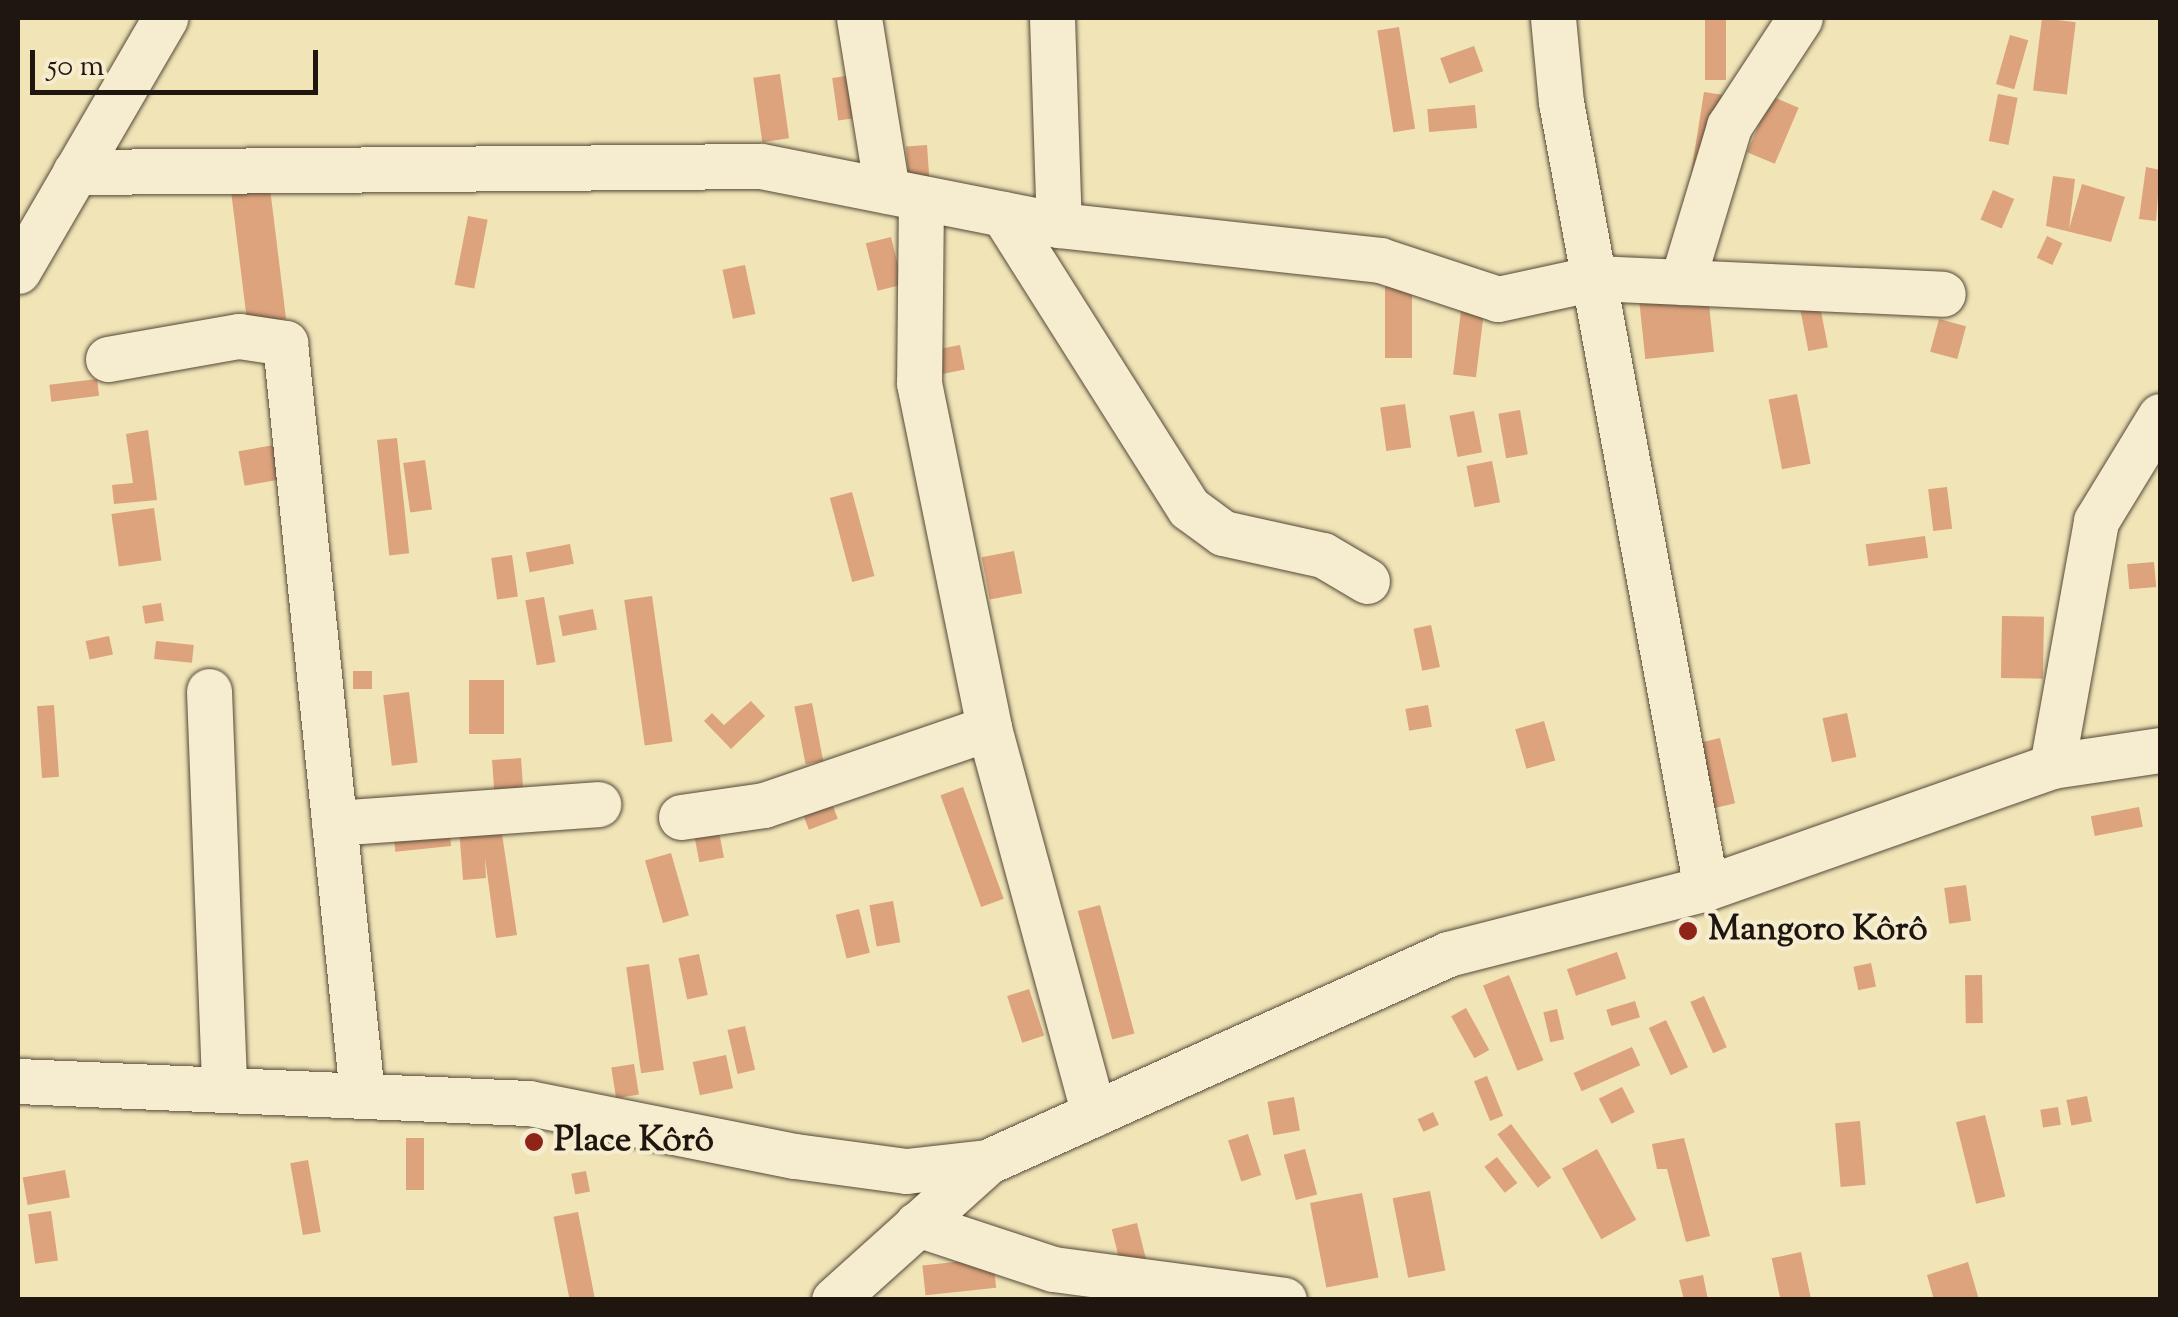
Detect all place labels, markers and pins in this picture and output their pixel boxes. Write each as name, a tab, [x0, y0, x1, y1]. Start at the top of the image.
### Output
place label: Mangoro Kôrô	[1708, 910, 1928, 952]
marker: Mangoro Kôrô	[1677, 920, 1699, 942]
place label: Place Kôrô	[554, 1121, 714, 1163]
marker: Place Kôrô	[523, 1131, 545, 1153]

